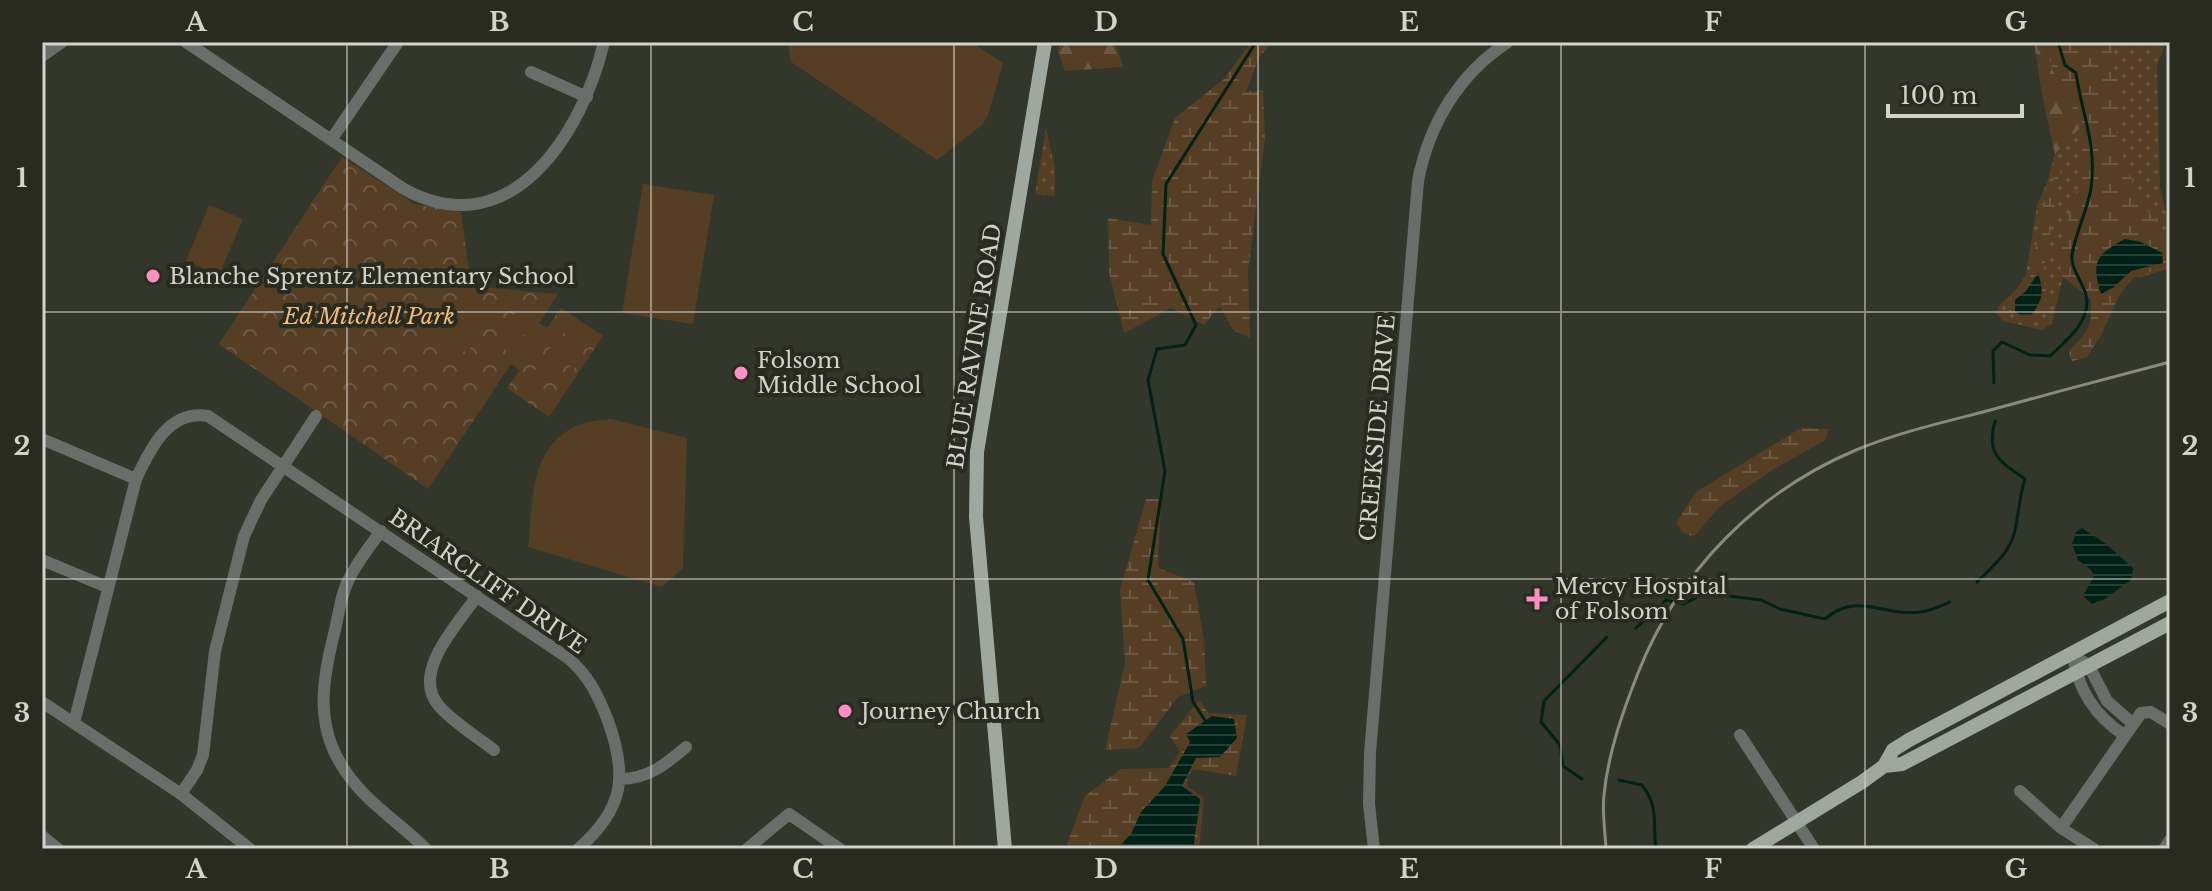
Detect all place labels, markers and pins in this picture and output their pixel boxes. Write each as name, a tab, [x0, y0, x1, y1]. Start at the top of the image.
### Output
place label: Blanche Sprentz Elementary School	[169, 263, 575, 290]
marker: Blanche Sprentz Elementary School	[144, 267, 162, 285]
place label: Folsom Middle School	[757, 347, 921, 399]
marker: Folsom Middle School	[732, 364, 750, 382]
place label: Mercy Hospital of Folsom	[1555, 573, 1727, 625]
marker: Mercy Hospital of Folsom	[1526, 588, 1548, 610]
place label: Journey Church	[858, 698, 1041, 725]
marker: Journey Church	[836, 702, 854, 720]

